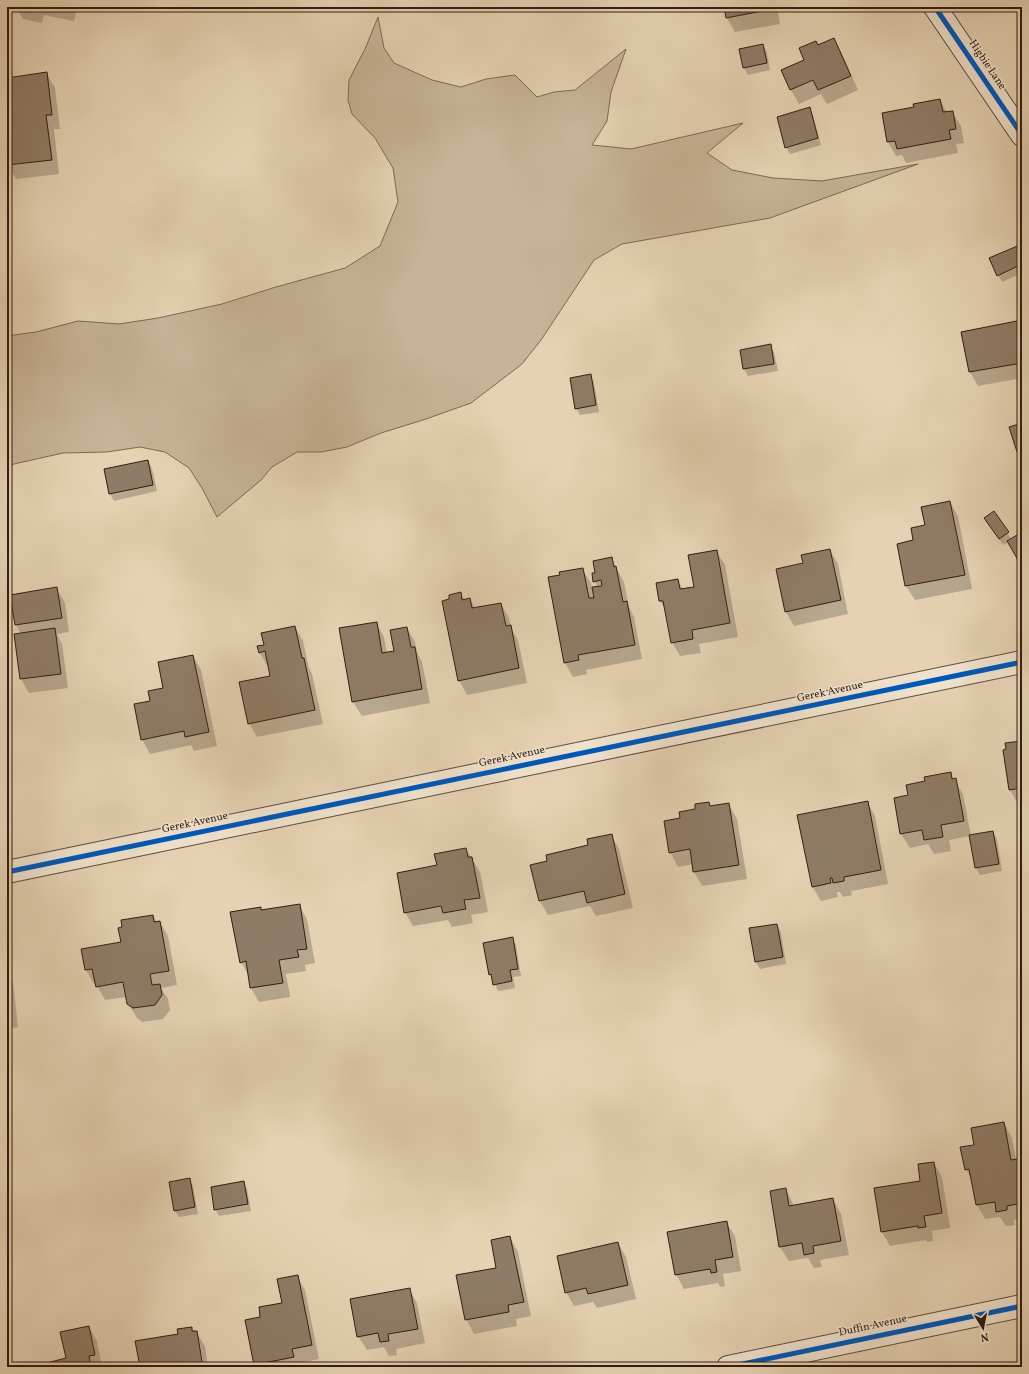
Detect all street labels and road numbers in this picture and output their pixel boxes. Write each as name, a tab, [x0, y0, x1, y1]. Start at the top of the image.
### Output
street label: Higbie Lane	[965, 37, 1009, 93]
street label: Gerek Avenue	[796, 678, 864, 706]
street label: Gerek Avenue	[478, 743, 546, 771]
street label: Gerek Avenue	[161, 809, 229, 837]
street label: Duffin Avenue	[837, 1311, 909, 1341]

